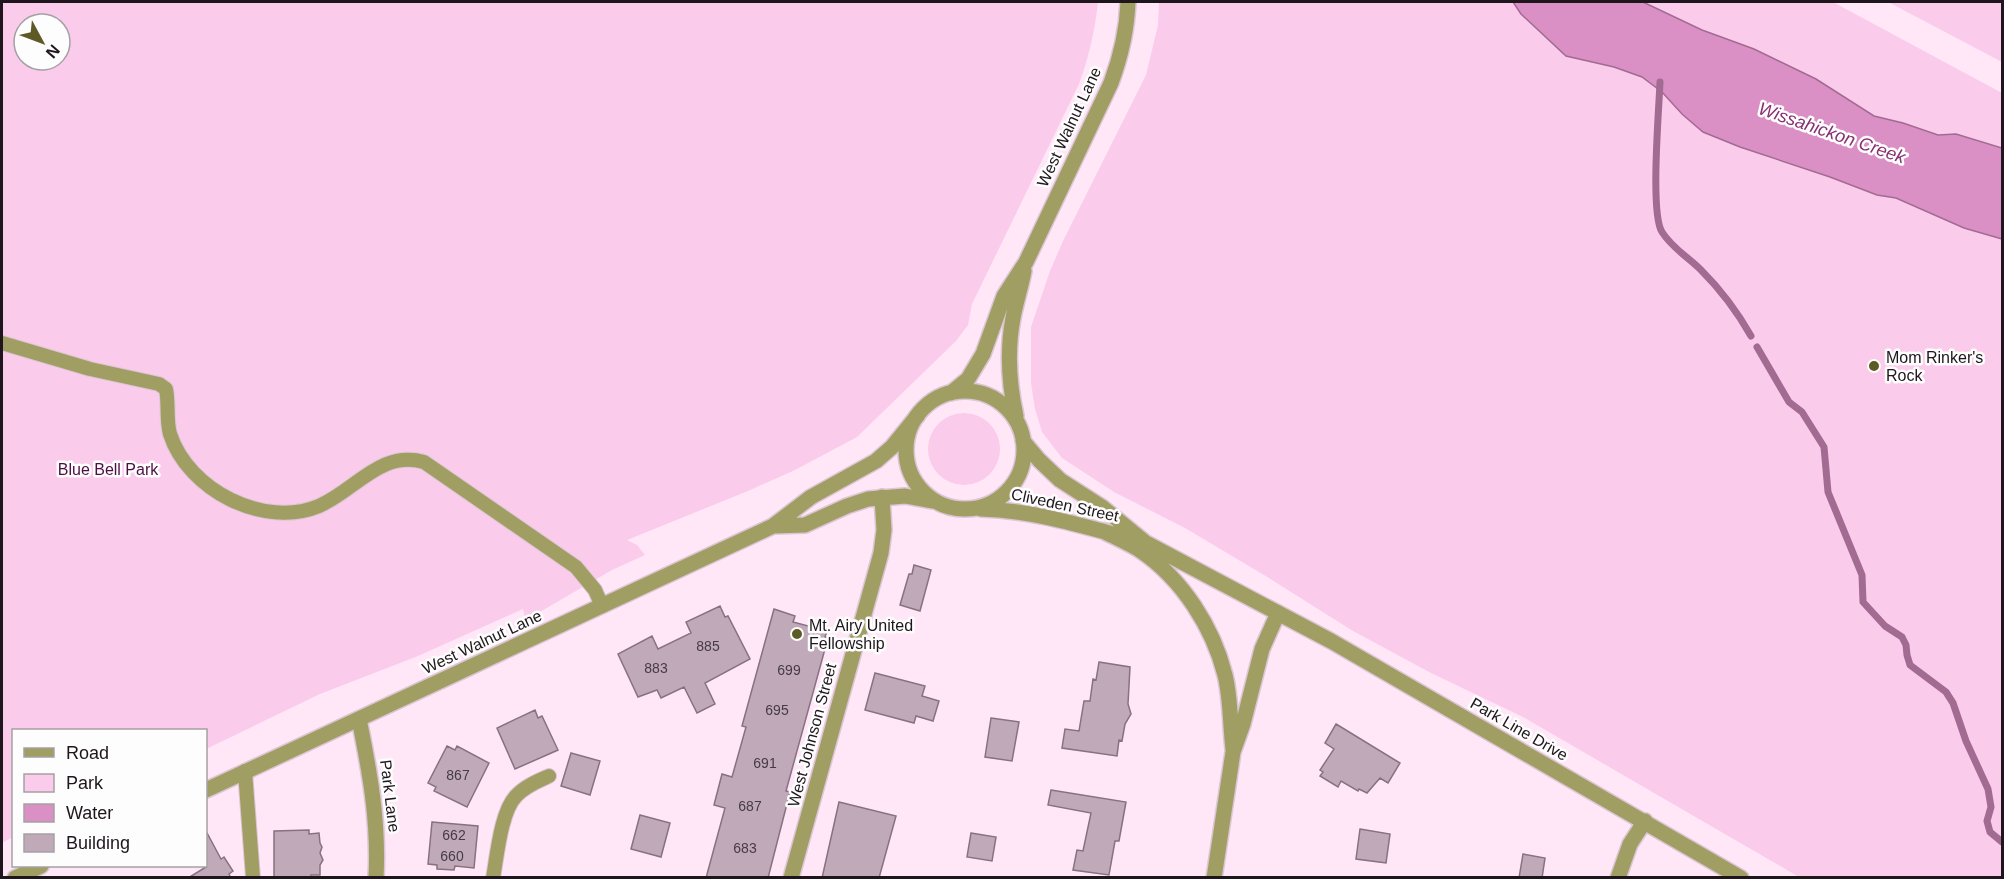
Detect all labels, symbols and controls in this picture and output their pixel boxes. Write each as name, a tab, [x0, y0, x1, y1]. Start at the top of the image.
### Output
north arrow	[12, 12, 72, 72]
text: N	[43, 42, 63, 61]
street label: West Walnut Lane	[1034, 64, 1104, 189]
water label: Wissahickon Creek	[1756, 98, 1909, 168]
place label: Mom Rinker's Rock	[1886, 349, 1983, 384]
marker: Mom Rinker's Rock	[1867, 359, 1881, 373]
park label: Blue Bell Park	[58, 461, 159, 478]
street label: Cliveden Street	[1010, 485, 1121, 525]
street label: West Walnut Lane	[420, 607, 545, 677]
place label: Mt. Airy United Fellowship	[809, 617, 913, 652]
marker: Mt. Airy United Fellowship	[790, 627, 804, 641]
house number: 885	[696, 638, 720, 654]
house number: 883	[644, 660, 668, 676]
street label: West Johnson Street	[785, 661, 840, 809]
house number: 699	[777, 662, 801, 678]
street label: Park Line Drive	[1467, 694, 1571, 764]
house number: 695	[765, 702, 789, 718]
legend	[12, 729, 207, 867]
text: Road	[66, 743, 109, 763]
house number: 691	[753, 755, 777, 771]
street label: Park Lane	[377, 759, 403, 833]
house number: 867	[446, 767, 470, 783]
text: Park	[66, 773, 104, 793]
house number: 687	[738, 798, 762, 814]
text: Water	[66, 803, 113, 823]
house number: 662	[442, 827, 466, 843]
text: Building	[66, 833, 130, 853]
house number: 683	[733, 840, 757, 856]
house number: 660	[440, 848, 464, 864]

